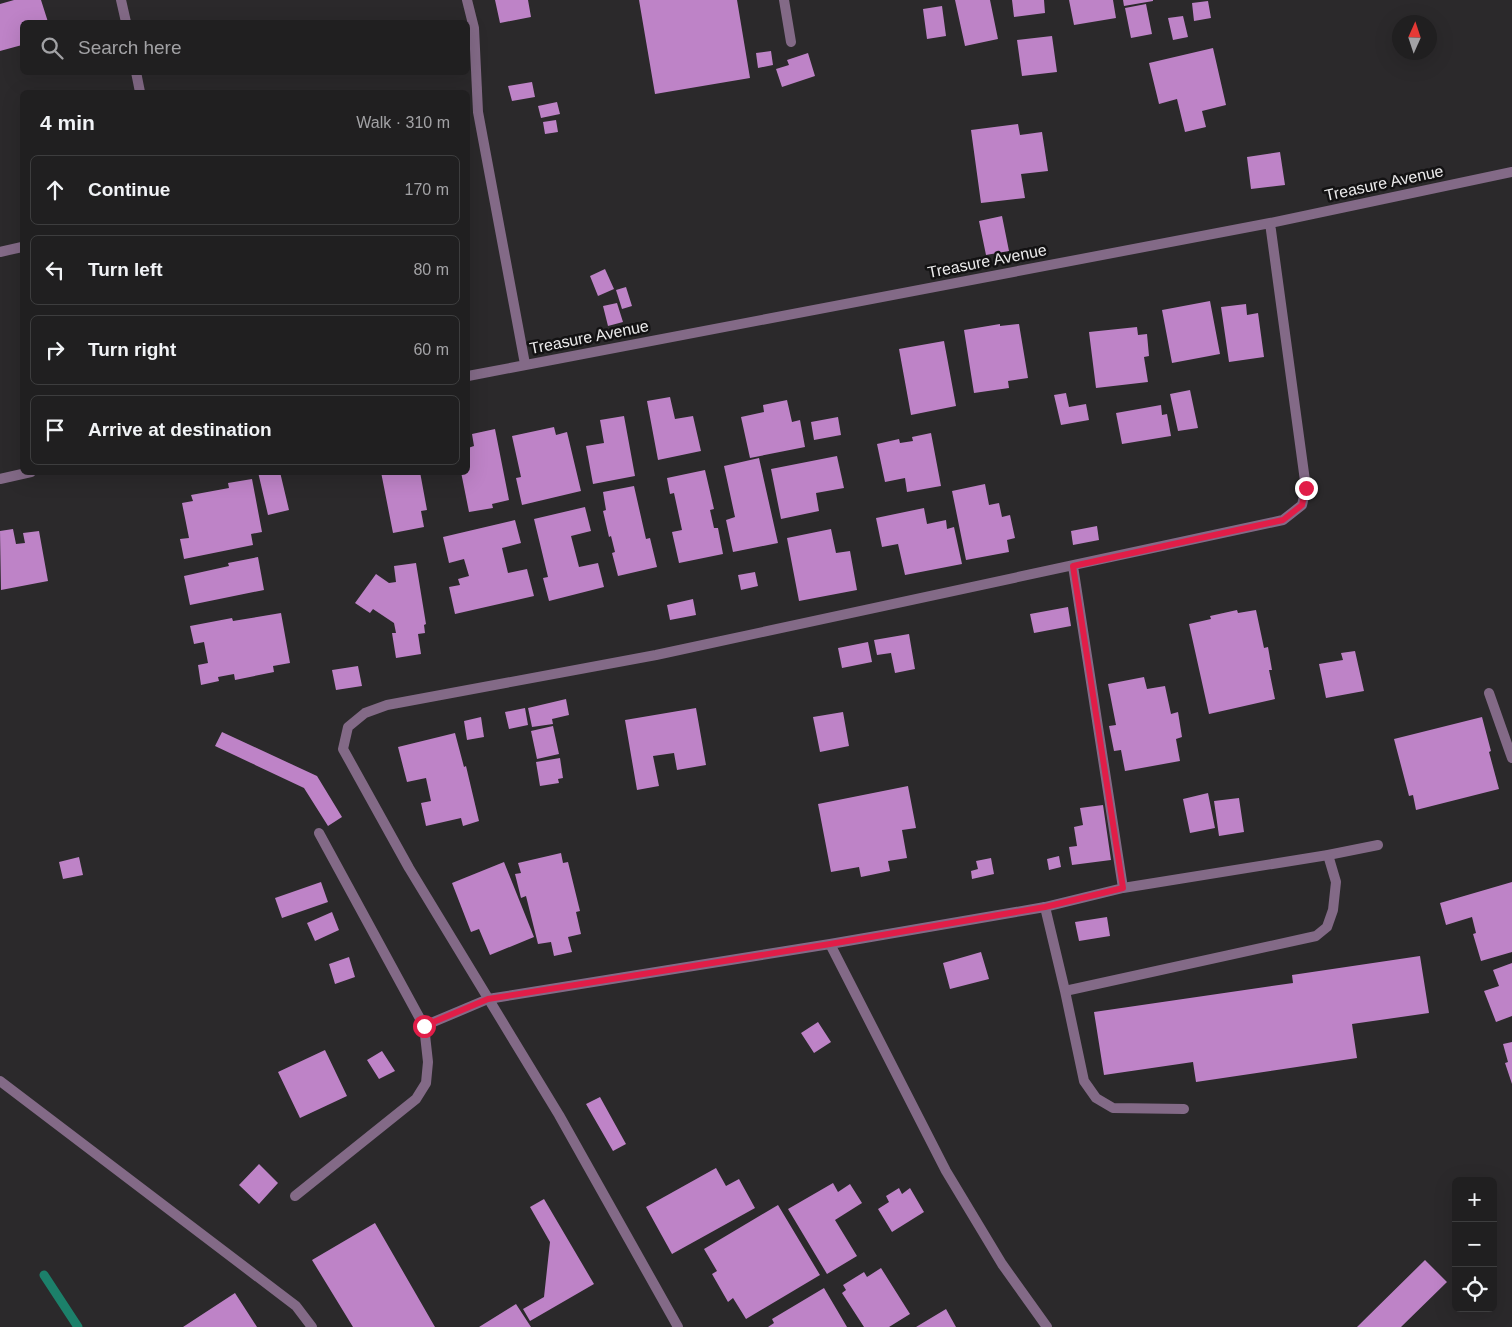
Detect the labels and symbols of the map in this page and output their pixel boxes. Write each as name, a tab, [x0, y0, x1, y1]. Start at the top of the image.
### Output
north arrow	[1392, 15, 1437, 60]
street label: Treasure Avenue	[1323, 162, 1445, 204]
street label: Treasure Avenue	[926, 241, 1048, 281]
street label: Treasure Avenue	[528, 317, 650, 357]
route end	[1295, 477, 1318, 500]
route start	[413, 1015, 436, 1038]

